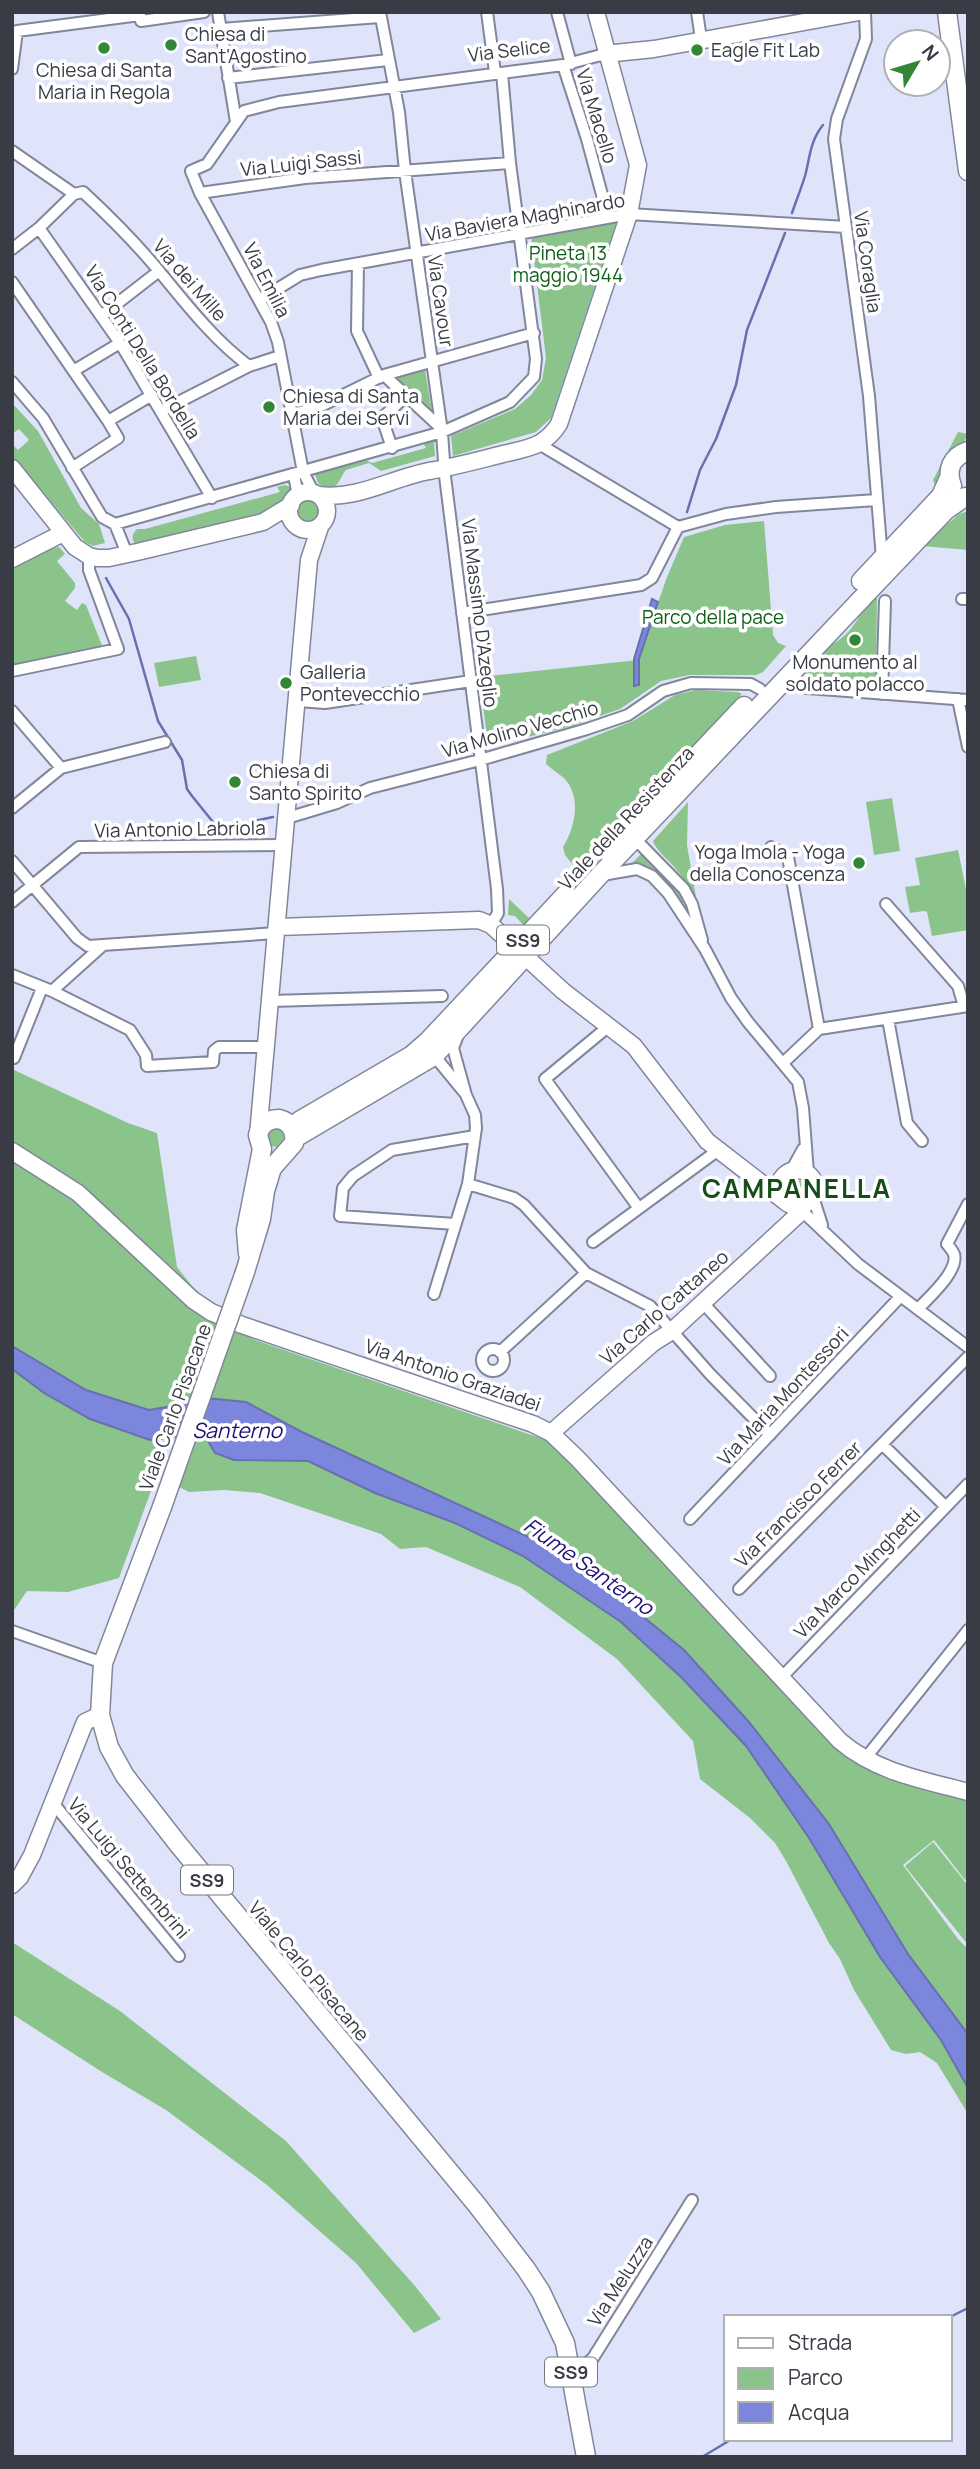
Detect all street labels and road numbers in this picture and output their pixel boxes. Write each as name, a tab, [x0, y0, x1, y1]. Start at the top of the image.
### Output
street label: Via Selice	[466, 32, 552, 68]
street label: Via Macello	[570, 65, 624, 167]
street label: Via Luigi Sassi	[239, 144, 363, 182]
street label: Via Baviera Maghinardo	[423, 187, 627, 247]
street label: Via Coraglia	[848, 209, 888, 315]
street label: Via dei Mille	[147, 233, 233, 327]
street label: Via Emilia	[237, 238, 297, 322]
street label: Via Cavour	[422, 253, 460, 349]
street label: Via Conti Della Bordella	[79, 260, 207, 444]
street label: Via Massimo D'Azeglio	[456, 517, 504, 709]
street label: Via Molino Vecchio	[439, 694, 601, 764]
street label: Viale della Resistenza	[552, 740, 700, 896]
street label: Via Antonio Labriola	[94, 815, 266, 843]
road number: SS9	[497, 925, 549, 954]
street label: Via Carlo Cattaneo	[594, 1244, 734, 1370]
street label: Viale Carlo Pisacane	[133, 1320, 217, 1494]
street label: Via Maria Montessori	[712, 1321, 854, 1471]
street label: Via Antonio Graziadei	[361, 1333, 545, 1417]
street label: Via Francisco Ferrer	[729, 1435, 867, 1573]
street label: Via Marco Minghetti	[788, 1502, 926, 1644]
street label: Via Luigi Settembrini	[62, 1792, 196, 1944]
road number: SS9	[181, 1866, 233, 1894]
street label: Viale Carlo Pisacane	[243, 1895, 375, 2047]
street label: Via Meluzza	[581, 2231, 659, 2331]
road number: SS9	[545, 2358, 597, 2386]

